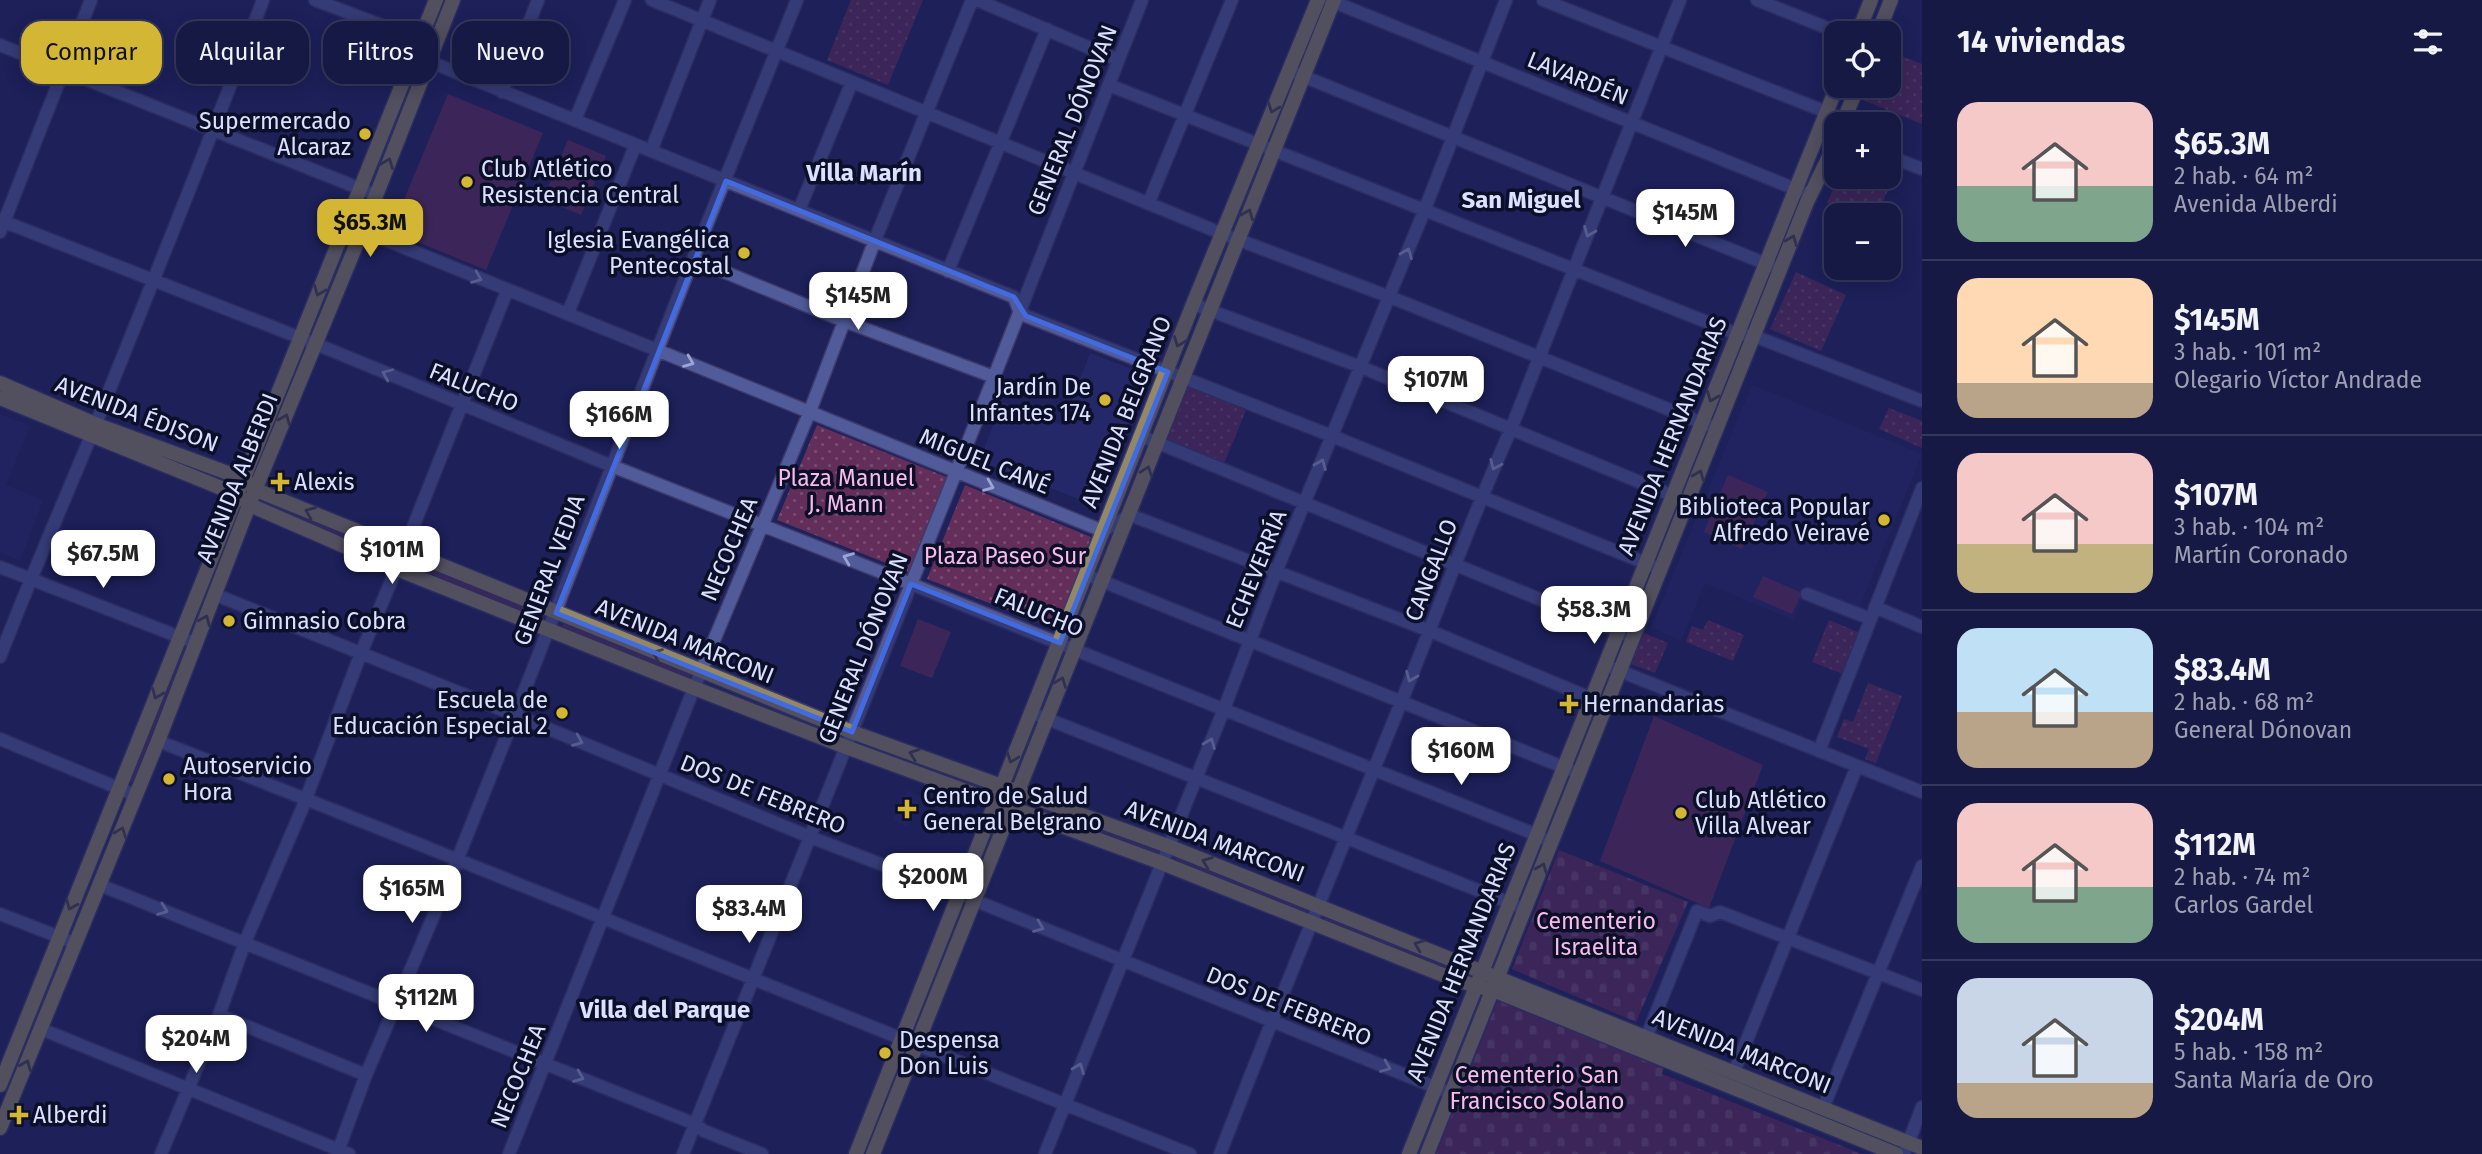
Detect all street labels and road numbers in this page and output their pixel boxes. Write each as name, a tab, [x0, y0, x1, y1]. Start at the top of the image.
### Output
street label: GENERAL DÓNOVAN	[1020, 20, 1123, 219]
street label: LAVARDÉN	[1523, 44, 1633, 111]
street label: AVENIDA BELGRANO	[1075, 312, 1177, 512]
street label: AVENIDA HERNANDARIAS	[1611, 313, 1733, 559]
street label: FALUCHO	[425, 356, 523, 418]
street label: AVENIDA ÉDISON	[52, 369, 223, 458]
street label: AVENIDA ALBERDI	[190, 389, 284, 567]
street label: MIGUEL CANÉ	[916, 421, 1055, 500]
street label: GENERAL VEDIA	[507, 490, 591, 649]
street label: NECOCHEA	[695, 492, 764, 605]
street label: ECHEVERRÍA	[1219, 504, 1293, 633]
street label: CANGALLO	[1399, 515, 1463, 625]
street label: GENERAL DÓNOVAN	[811, 548, 914, 747]
street label: FALUCHO	[990, 581, 1088, 643]
street label: AVENIDA MARCONI	[592, 592, 778, 690]
street label: DOS DE FEBRERO	[676, 748, 850, 840]
street label: AVENIDA MARCONI	[1121, 794, 1309, 888]
street label: AVENIDA HERNANDARIAS	[1400, 839, 1522, 1085]
street label: DOS DE FEBRERO	[1202, 960, 1376, 1052]
street label: AVENIDA MARCONI	[1649, 1002, 1835, 1100]
street label: NECOCHEA	[484, 1019, 552, 1132]

